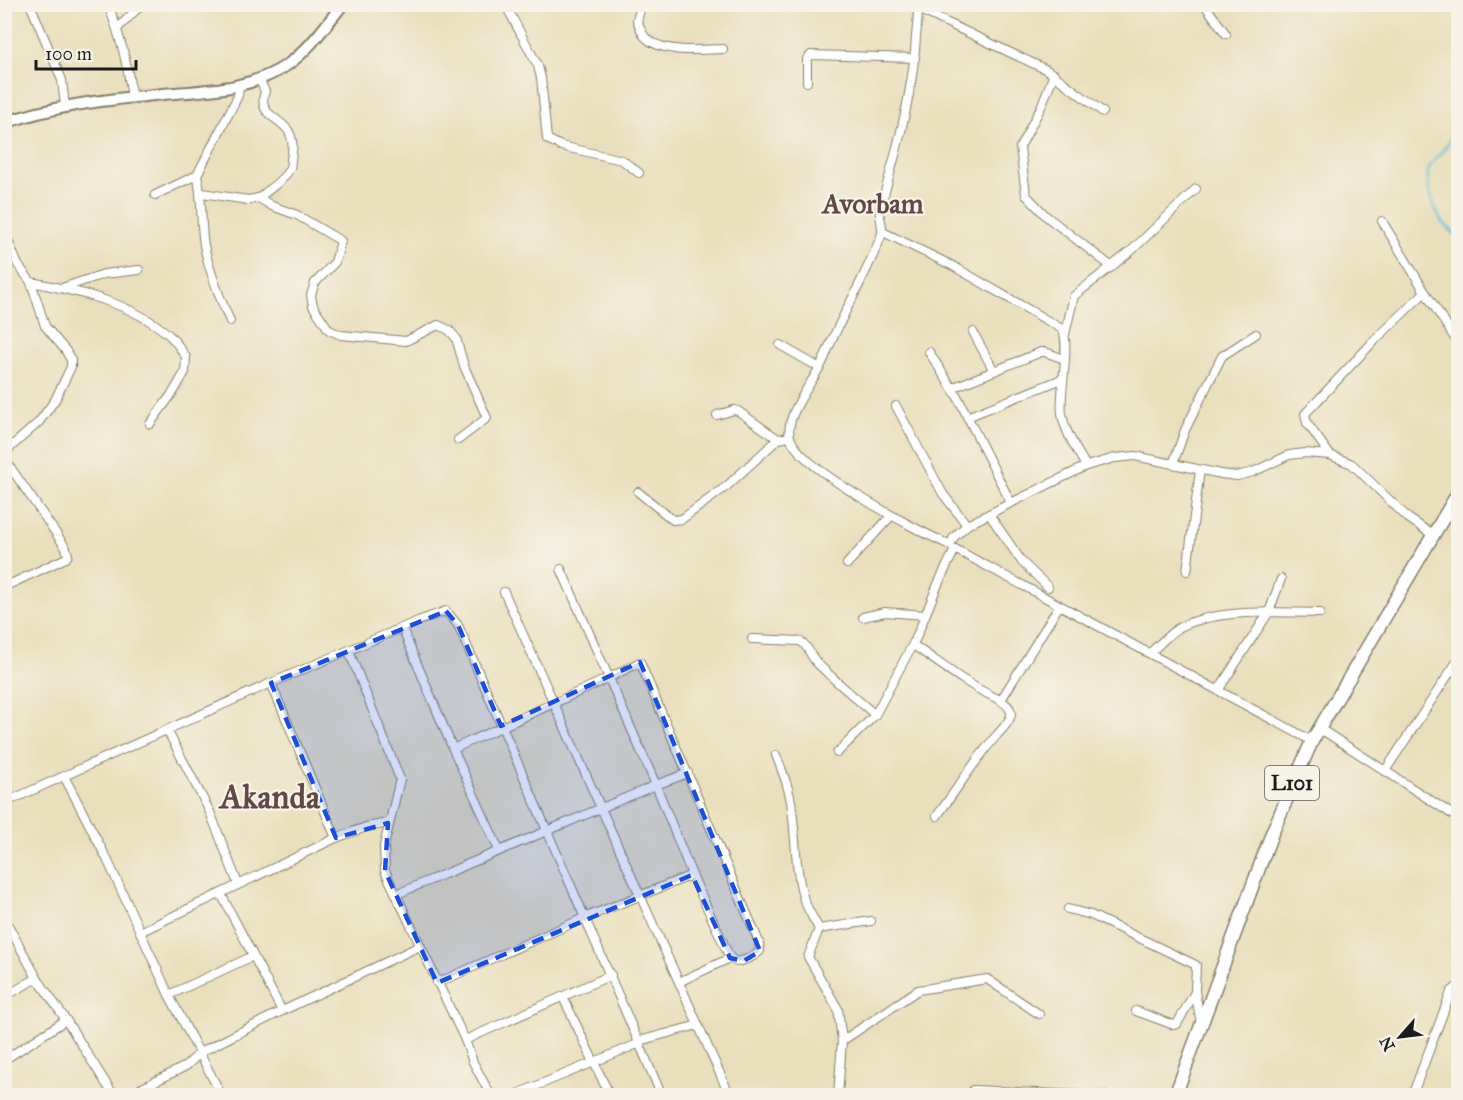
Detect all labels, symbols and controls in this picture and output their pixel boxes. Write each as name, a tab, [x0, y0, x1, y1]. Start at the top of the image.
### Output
scale bar	[36, 33, 136, 71]
text: 100 m	[45, 43, 92, 65]
district label: Avorbam	[821, 187, 924, 220]
road number: L101	[1265, 766, 1319, 800]
district label: Akanda	[218, 777, 321, 817]
north arrow	[1370, 1007, 1430, 1067]
text: N	[1375, 1033, 1399, 1054]

